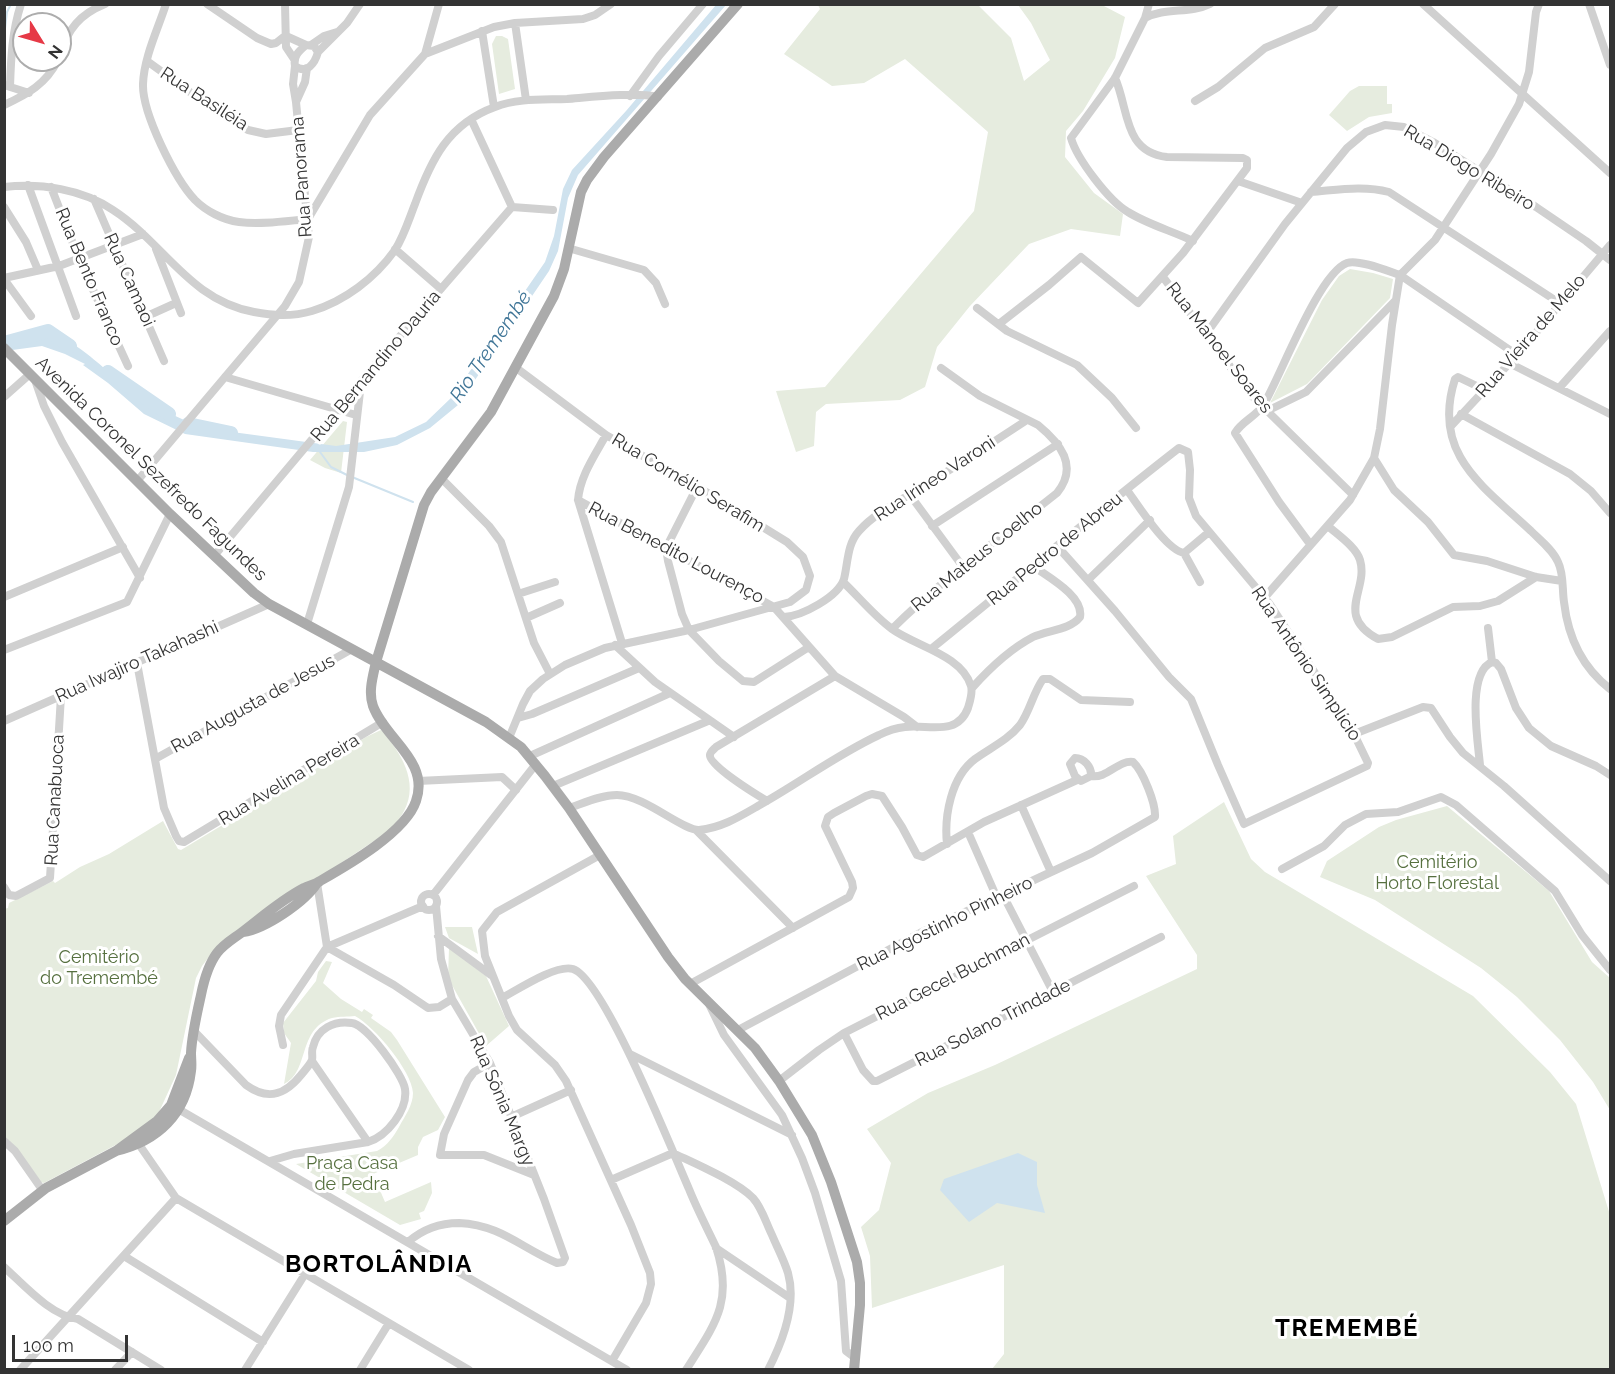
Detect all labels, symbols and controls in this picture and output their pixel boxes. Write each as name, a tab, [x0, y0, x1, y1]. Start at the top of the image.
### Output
north arrow	[12, 12, 72, 72]
text: N	[44, 41, 66, 63]
street label: Rua Basiléia	[156, 63, 252, 135]
street label: Rua Panorama	[287, 116, 317, 238]
street label: Rua Diogo Ribeiro	[1400, 120, 1538, 216]
street label: Rua Bento Franco	[50, 205, 128, 349]
street label: Rua Camaoi	[99, 230, 159, 330]
street label: Rua Vieira de Melo	[1472, 270, 1590, 402]
street label: Rua Manoel Soares	[1161, 278, 1277, 418]
street label: Rua Bernandino Dauria	[306, 286, 446, 446]
water label: Rio Tremembé	[445, 287, 537, 407]
street label: Avenida Coronel Sezefredo Fagundes	[31, 352, 271, 586]
street label: Rua Cornélio Serafim	[608, 429, 768, 537]
street label: Rua Irineo Varoni	[870, 432, 1000, 526]
street label: Rua Pedro de Abreu	[983, 488, 1127, 610]
street label: Rua Benedito Lourenço	[584, 497, 768, 609]
street label: Rua Mateus Coelho	[907, 498, 1047, 616]
street label: Rua Antônio Simplício	[1246, 583, 1366, 745]
street label: Rua Iwajiro Takahashi	[52, 616, 222, 708]
street label: Rua Augusta de Jesus	[167, 650, 339, 758]
street label: Rua Avelina Pereira	[215, 730, 363, 830]
street label: Rua Canabuoca	[41, 734, 69, 866]
park label: Cemitério Horto Florestal	[1375, 852, 1499, 894]
street label: Rua Agostinho Pinheiro	[854, 872, 1036, 976]
street label: Rua Gecel Buchman	[872, 929, 1034, 1025]
park label: Cemitério do Tremembé	[40, 947, 158, 990]
street label: Rua Solano Trindade	[912, 974, 1074, 1072]
street label: Rua Sônia Margy	[465, 1033, 539, 1169]
park label: Praça Casa de Pedra	[306, 1153, 398, 1196]
district label: BORTOLÂNDIA	[285, 1251, 473, 1279]
district label: TREMEMBÉ	[1275, 1315, 1419, 1343]
scale bar	[15, 1323, 130, 1361]
text: 100 m	[23, 1335, 74, 1356]

